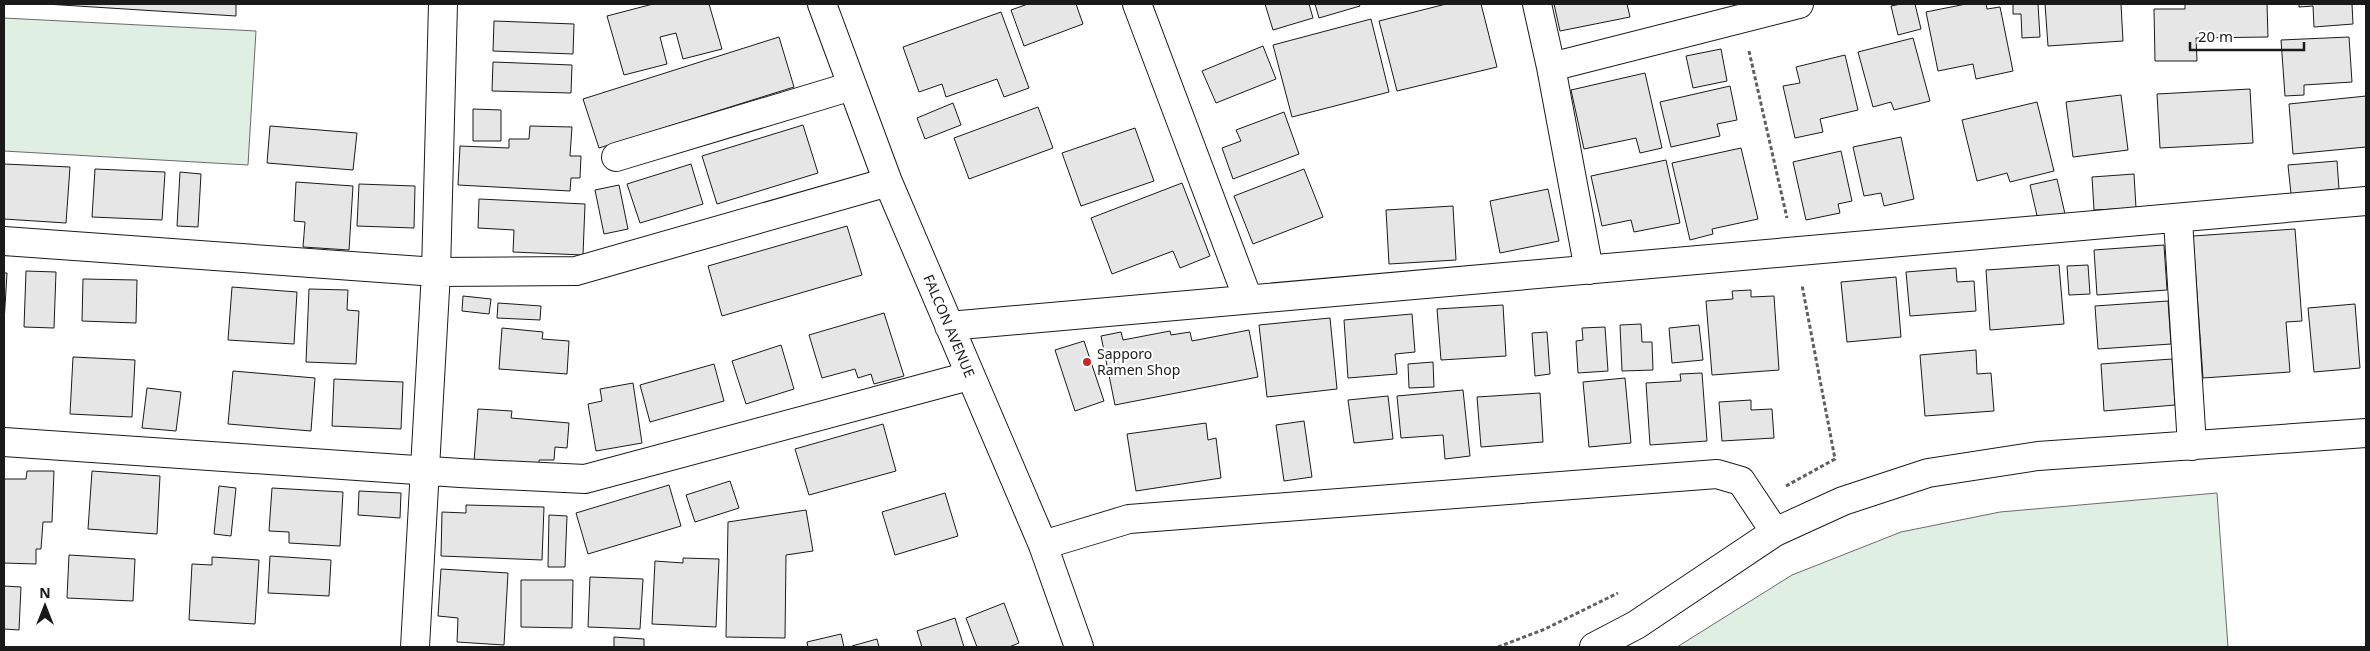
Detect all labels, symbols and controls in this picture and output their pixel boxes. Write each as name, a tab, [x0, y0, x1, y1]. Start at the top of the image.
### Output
scale bar	[2190, 20, 2304, 52]
text: 20 m	[2198, 26, 2233, 46]
street label: FALCON AVENUE	[919, 271, 980, 380]
place label: Sapporo Ramen Shop	[1097, 344, 1180, 379]
marker: Sapporo Ramen Shop	[1081, 356, 1093, 368]
north arrow	[20, 581, 70, 631]
text: N	[39, 583, 51, 602]

